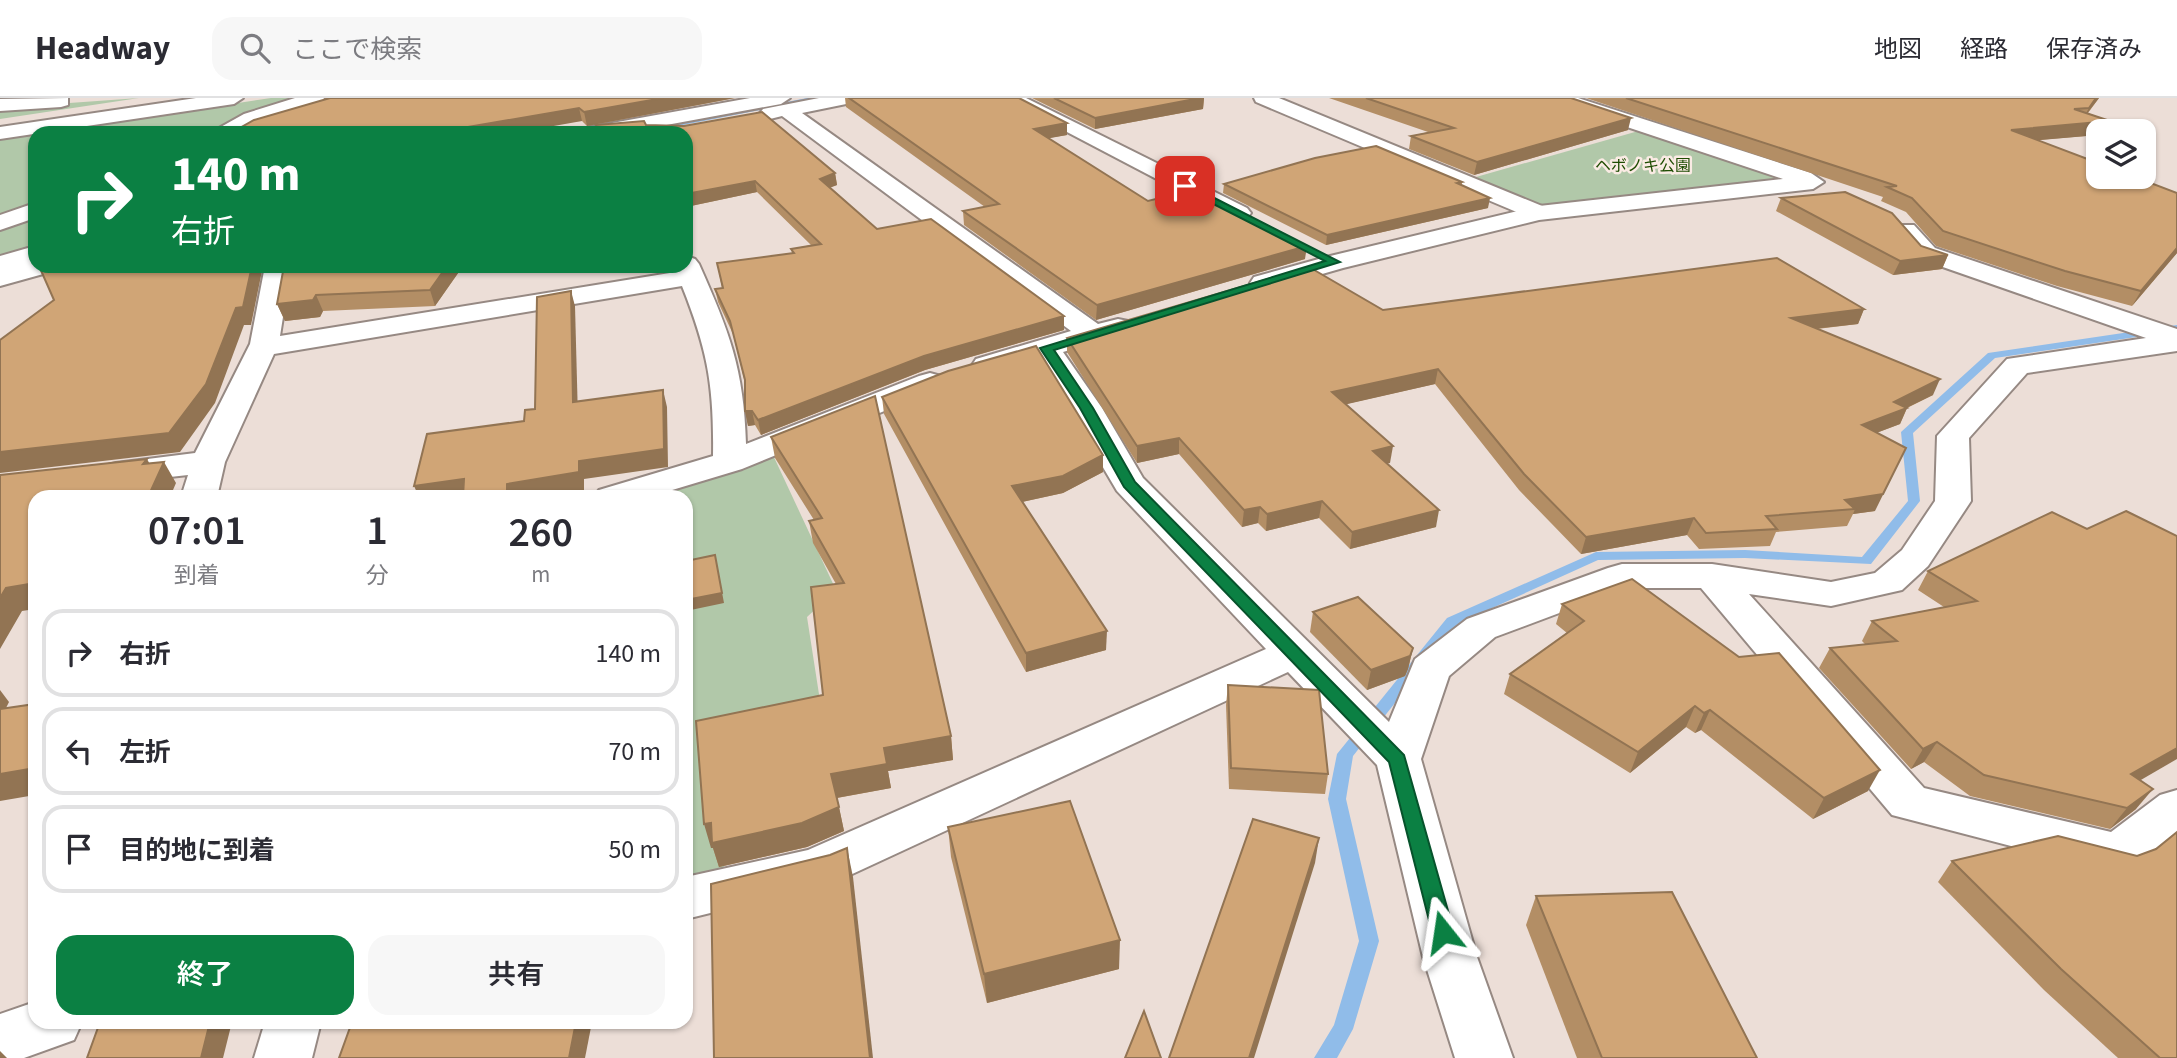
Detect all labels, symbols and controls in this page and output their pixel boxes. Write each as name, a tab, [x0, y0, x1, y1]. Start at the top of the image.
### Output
search box	[212, 17, 702, 80]
text: Headway	[35, 25, 170, 72]
icon: search	[236, 29, 274, 67]
text: ここで検索	[292, 31, 422, 68]
text: 地図	[1874, 32, 1922, 67]
text: 経路	[1960, 32, 2008, 67]
text: 保存済み	[2046, 32, 2142, 67]
map controls	[2086, 119, 2156, 189]
button: layers	[2086, 119, 2156, 189]
text: 140 m	[171, 140, 300, 210]
icon: right	[56, 154, 147, 245]
park label: ヘボノキ公園	[1595, 155, 1691, 177]
pin	[1155, 156, 1215, 216]
icon: arrive	[1166, 167, 1204, 205]
text: 右折	[171, 209, 235, 255]
text: 07:01	[148, 501, 246, 561]
text: 1	[366, 501, 388, 561]
text: 260	[508, 503, 573, 563]
text: m	[531, 558, 550, 591]
text: 到着	[174, 559, 220, 592]
text: 分	[366, 559, 389, 592]
icon: right	[60, 634, 98, 672]
text: 140 m	[595, 635, 661, 672]
text: 右折	[119, 636, 171, 673]
icon: left	[60, 732, 98, 770]
text: 70 m	[608, 733, 661, 770]
text: 左折	[119, 734, 171, 771]
icon: arrive	[60, 830, 98, 868]
text: 50 m	[608, 831, 661, 868]
text: 目的地に到着	[119, 832, 275, 869]
position arrow	[1406, 895, 1480, 969]
button: 終了	[56, 935, 354, 1015]
button: 共有	[368, 935, 665, 1015]

